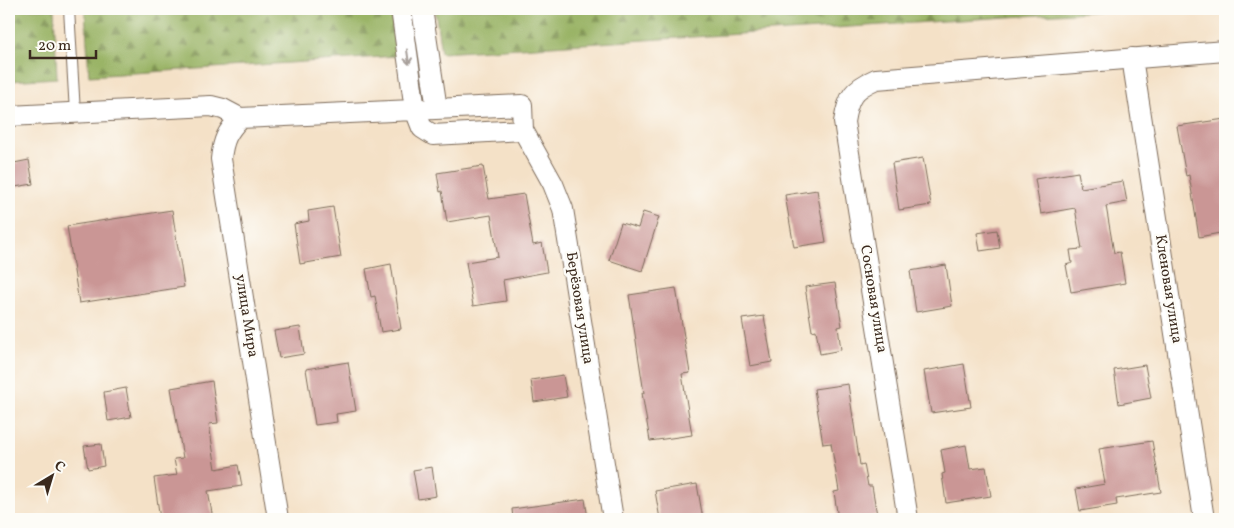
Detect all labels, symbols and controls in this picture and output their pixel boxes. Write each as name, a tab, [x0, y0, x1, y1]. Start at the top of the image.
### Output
scale bar	[30, 28, 96, 60]
text: 20 m	[38, 36, 71, 57]
one-way arrow	[403, 49, 413, 65]
street label: Кленовая улица	[1149, 233, 1187, 345]
street label: Сосновая улица	[854, 244, 892, 354]
street label: Берёзовая улица	[560, 250, 598, 366]
street label: улица Мира	[229, 273, 263, 359]
north arrow	[28, 450, 78, 500]
text: С	[50, 457, 68, 477]

